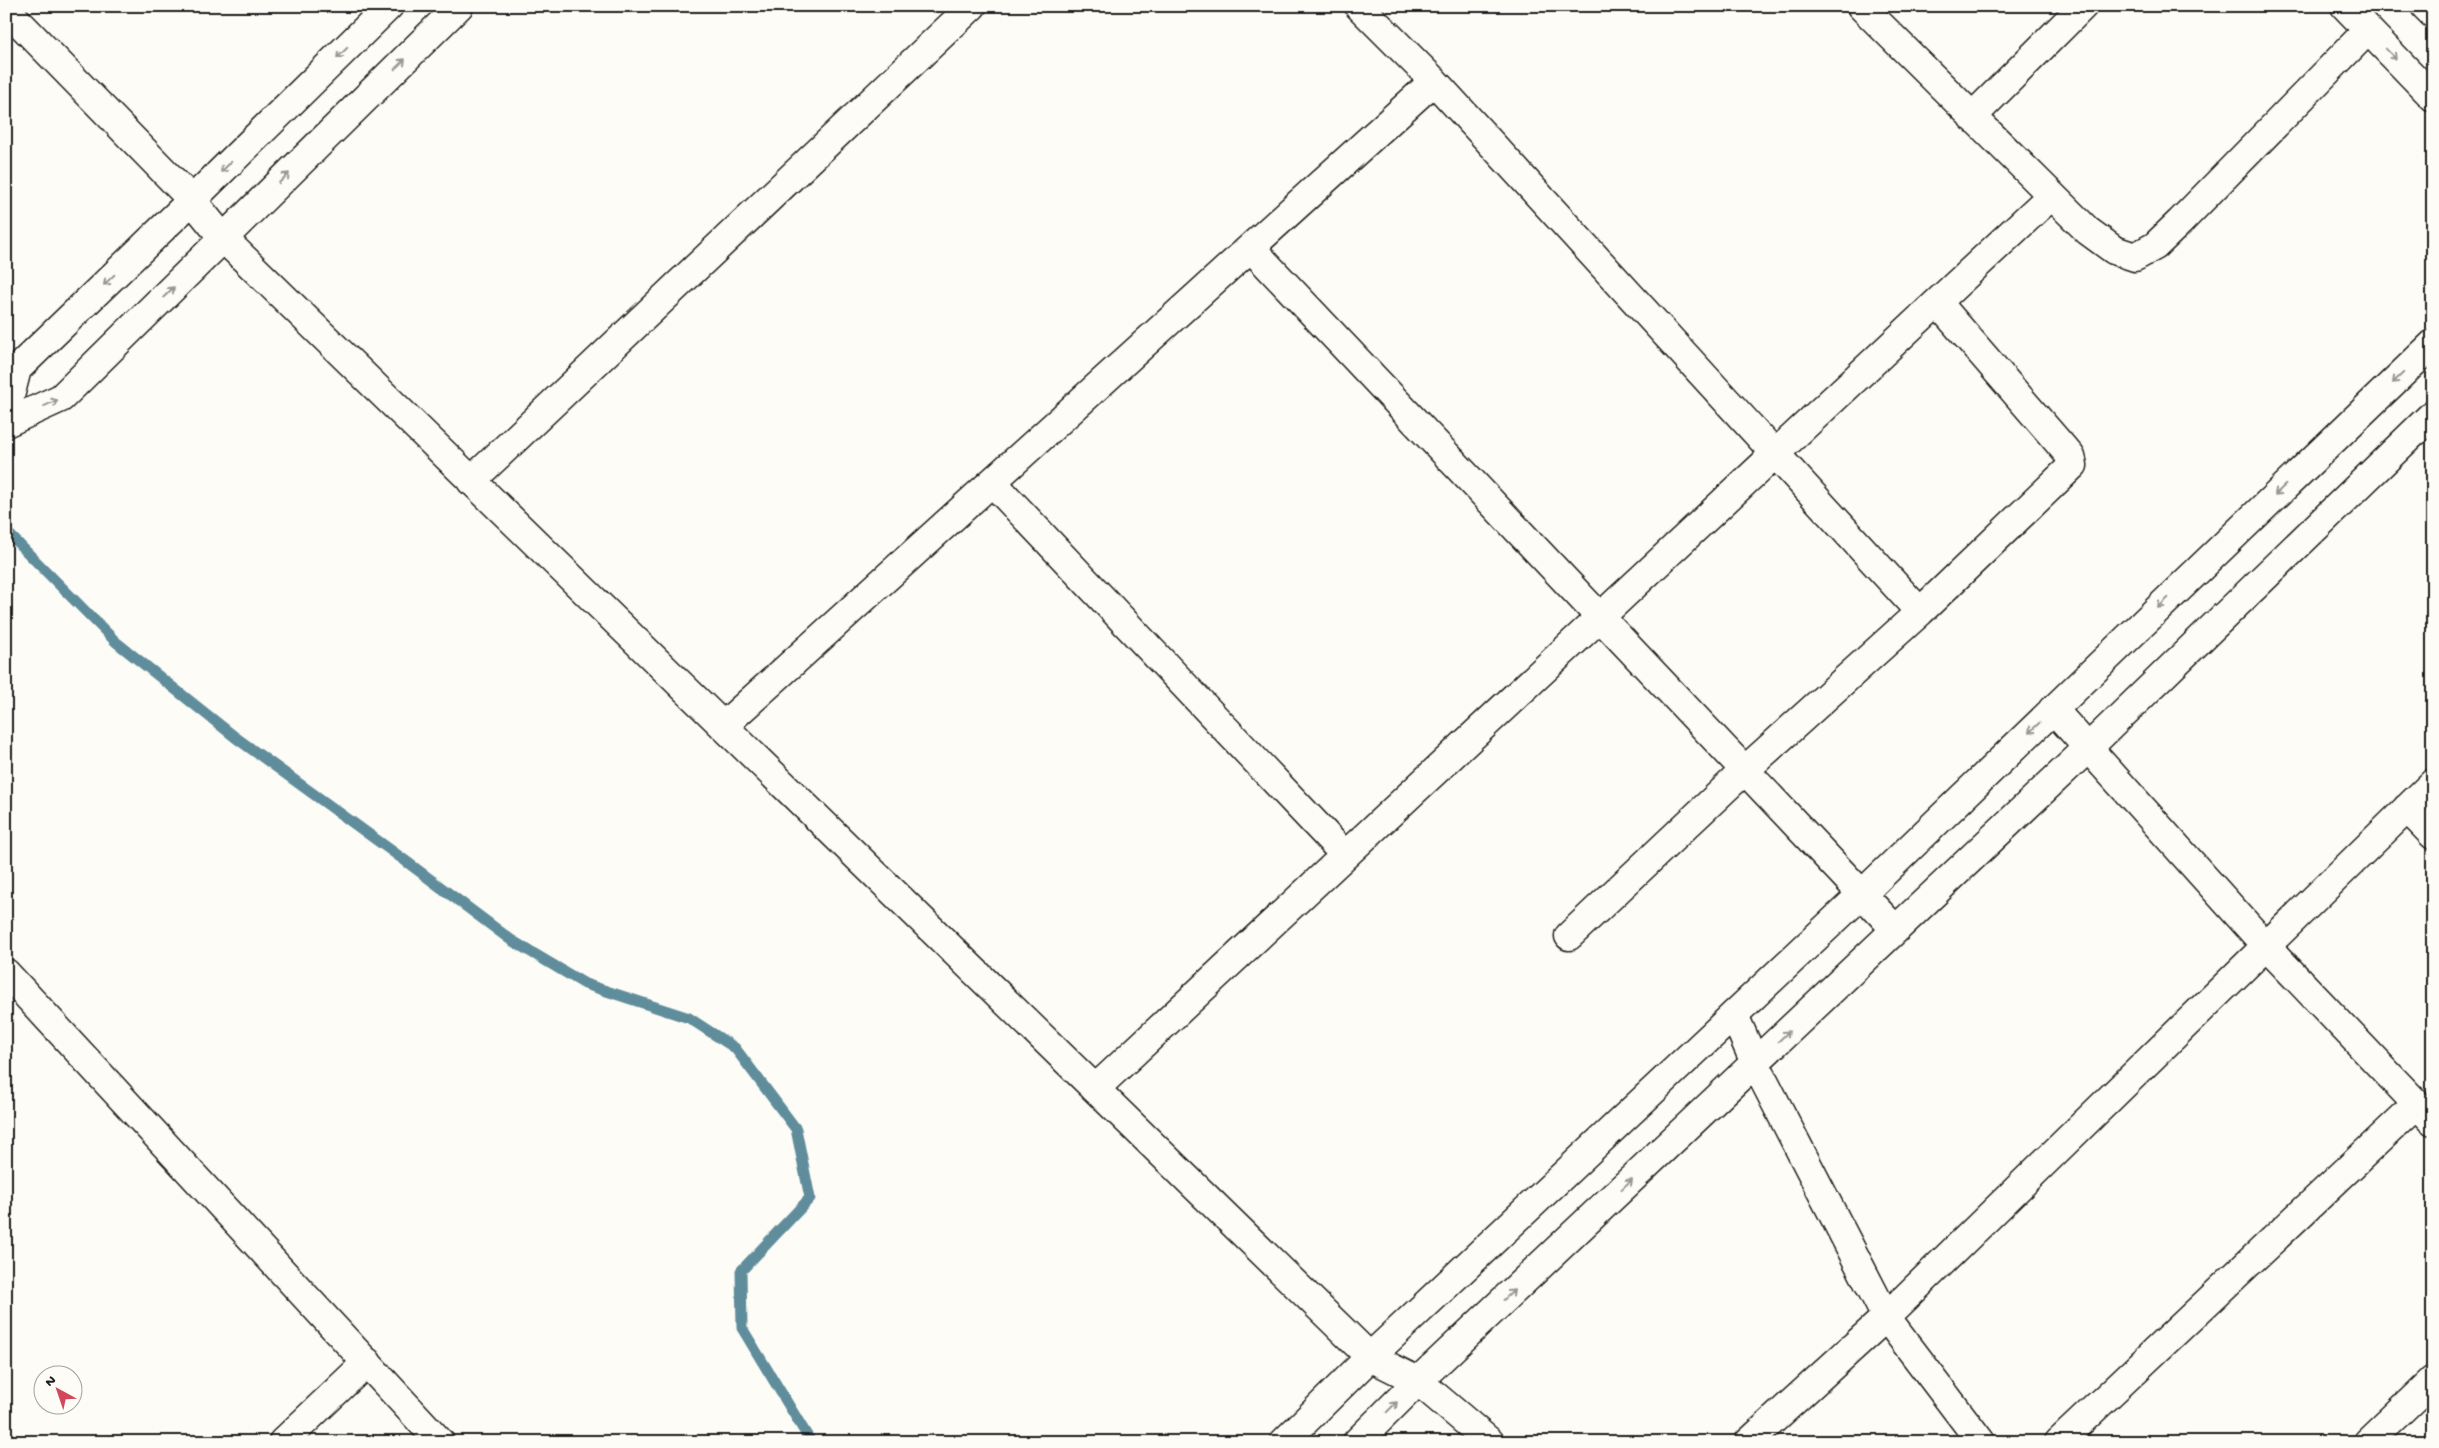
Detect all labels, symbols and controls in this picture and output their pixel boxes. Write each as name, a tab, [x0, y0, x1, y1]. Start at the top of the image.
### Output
one-way arrow	[335, 47, 348, 59]
one-way arrow	[2385, 47, 2397, 60]
one-way arrow	[394, 58, 406, 70]
one-way arrow	[220, 161, 232, 173]
one-way arrow	[278, 172, 291, 184]
one-way arrow	[103, 274, 116, 286]
one-way arrow	[163, 286, 175, 298]
one-way arrow	[2392, 371, 2404, 383]
one-way arrow	[43, 398, 58, 407]
one-way arrow	[2274, 484, 2287, 496]
one-way arrow	[2157, 597, 2170, 609]
one-way arrow	[2027, 722, 2040, 734]
one-way arrow	[1777, 1030, 1790, 1042]
one-way arrow	[1621, 1178, 1634, 1190]
one-way arrow	[1503, 1289, 1516, 1301]
north arrow	[32, 1366, 82, 1416]
text: N	[42, 1373, 60, 1391]
one-way arrow	[1386, 1401, 1398, 1414]

